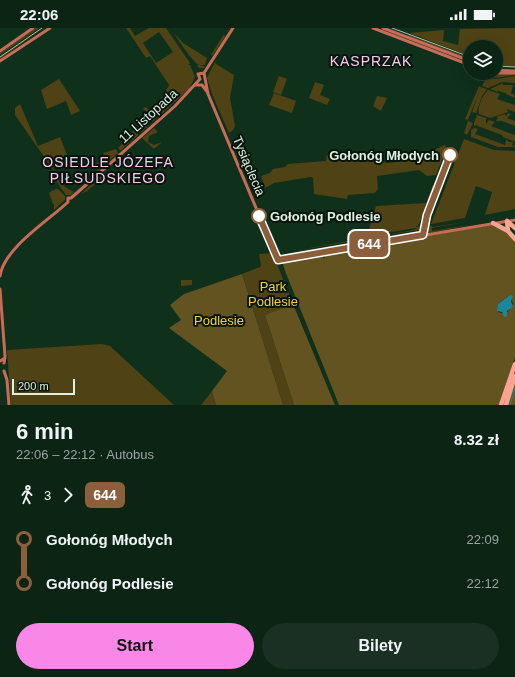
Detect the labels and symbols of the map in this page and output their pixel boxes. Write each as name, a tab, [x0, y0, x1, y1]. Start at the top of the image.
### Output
district label: KASPRZAK	[330, 53, 412, 69]
street label: 11 Listopada	[116, 85, 181, 146]
street label: Tysiąclecia	[230, 134, 269, 199]
marker: Gołonóg Młodych	[442, 147, 458, 163]
place label: Gołonóg Młodych	[329, 148, 439, 163]
district label: OSIEDLE JÓZEFA PIŁSUDSKIEGO	[42, 154, 174, 186]
marker: Gołonóg Podlesie	[251, 208, 267, 224]
place label: Gołonóg Podlesie	[270, 209, 381, 224]
line badge: 644	[346, 231, 392, 257]
park label: Park Podlesie	[248, 279, 298, 309]
park label: Podlesie	[194, 313, 244, 328]
scale bar	[12, 377, 75, 396]

